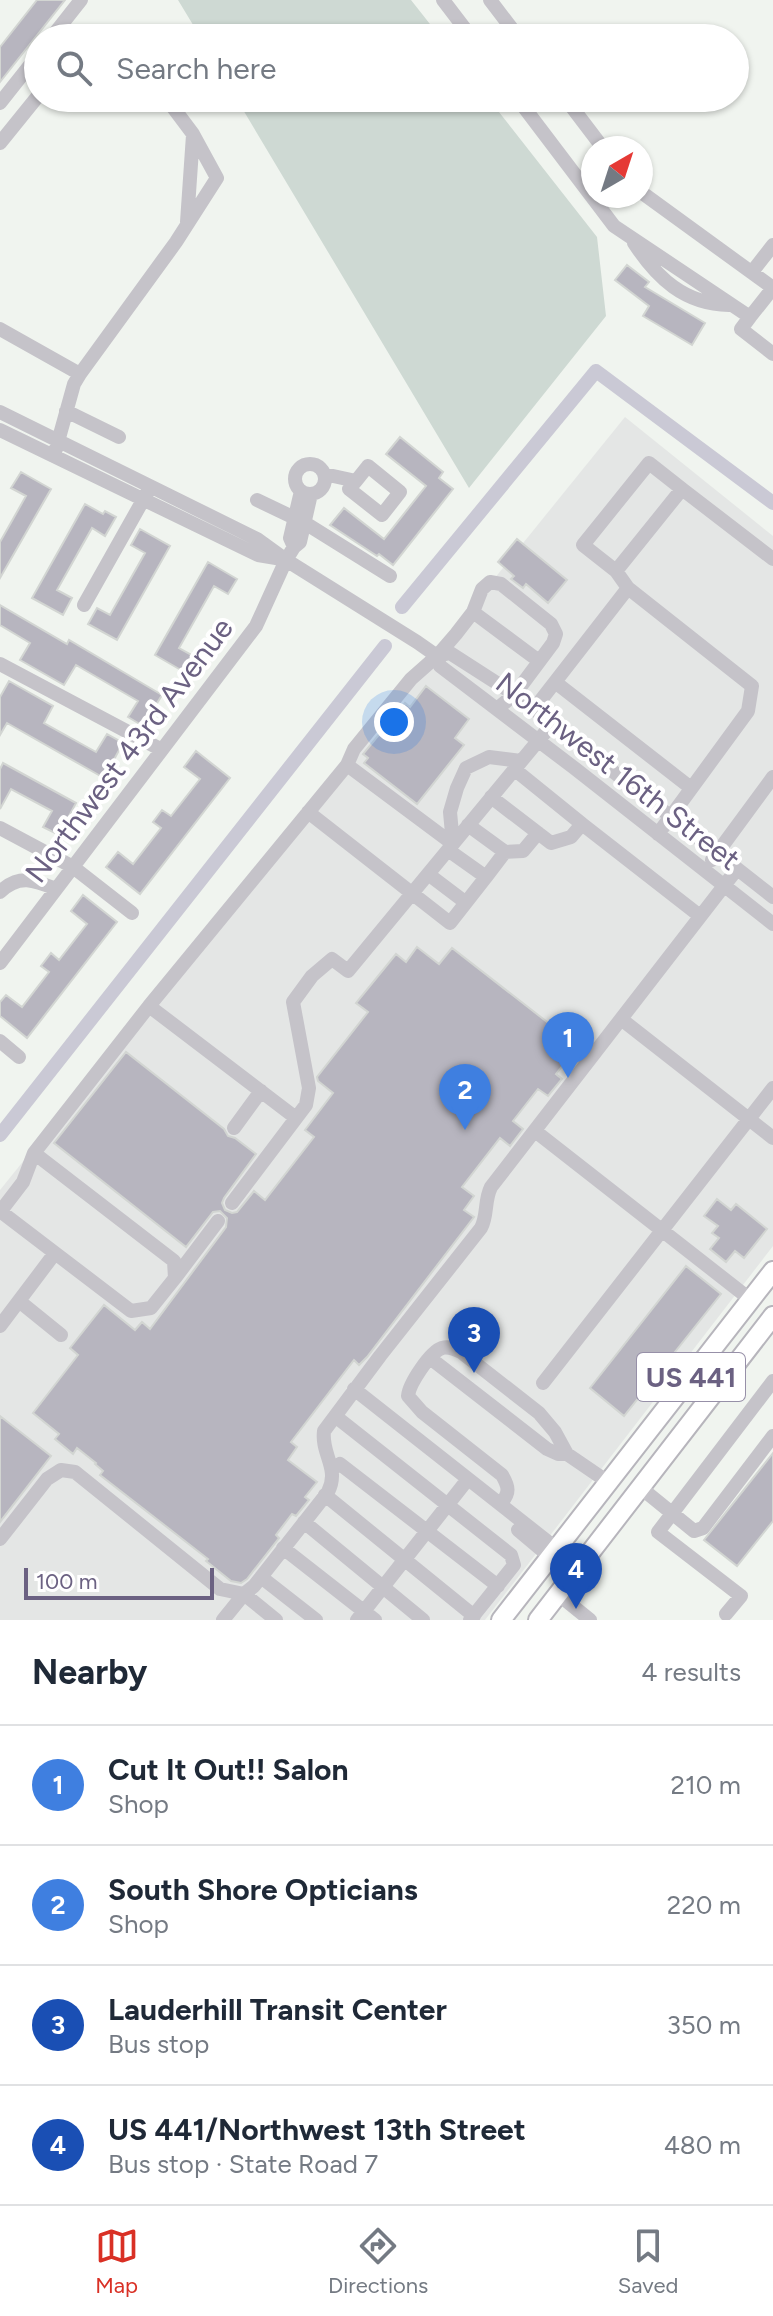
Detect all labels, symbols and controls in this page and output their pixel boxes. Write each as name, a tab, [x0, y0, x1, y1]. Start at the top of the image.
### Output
search box	[24, 24, 749, 112]
icon: search	[52, 46, 96, 90]
text: Search here	[116, 50, 276, 87]
north arrow	[581, 136, 653, 208]
street label: Northwest 43rd Avenue	[17, 610, 241, 890]
street label: Northwest 16th Street	[489, 664, 747, 878]
your location	[374, 702, 414, 742]
pin: 1	[542, 1012, 594, 1078]
pin: 2	[439, 1064, 491, 1130]
pin: 3	[448, 1307, 500, 1373]
road number: US 441	[637, 1353, 745, 1401]
pin: 4	[550, 1543, 602, 1609]
scale bar	[24, 1564, 214, 1600]
text: 100 m	[36, 1568, 97, 1595]
text: Nearby	[32, 1652, 147, 1693]
text: 4 results	[641, 1656, 741, 1688]
text: Cut It Out!! Salon	[108, 1751, 348, 1788]
text: 1	[53, 1769, 63, 1801]
text: 210 m	[671, 1769, 741, 1801]
text: Shop	[108, 1788, 169, 1820]
text: South Shore Opticians	[108, 1871, 418, 1908]
text: 2	[50, 1889, 66, 1921]
text: 220 m	[667, 1889, 741, 1921]
text: Shop	[108, 1908, 169, 1940]
text: Lauderhill Transit Center	[108, 1991, 447, 2028]
text: 3	[51, 2009, 65, 2041]
text: 350 m	[667, 2009, 741, 2041]
text: Bus stop	[108, 2028, 209, 2060]
text: US 441/Northwest 13th Street	[108, 2111, 526, 2148]
text: 4	[50, 2129, 66, 2161]
text: 480 m	[664, 2129, 741, 2161]
text: Bus stop · State Road 7	[108, 2148, 378, 2180]
tab: Map	[95, 2224, 139, 2299]
tab: Directions	[328, 2224, 428, 2299]
tab: Saved	[618, 2224, 678, 2299]

